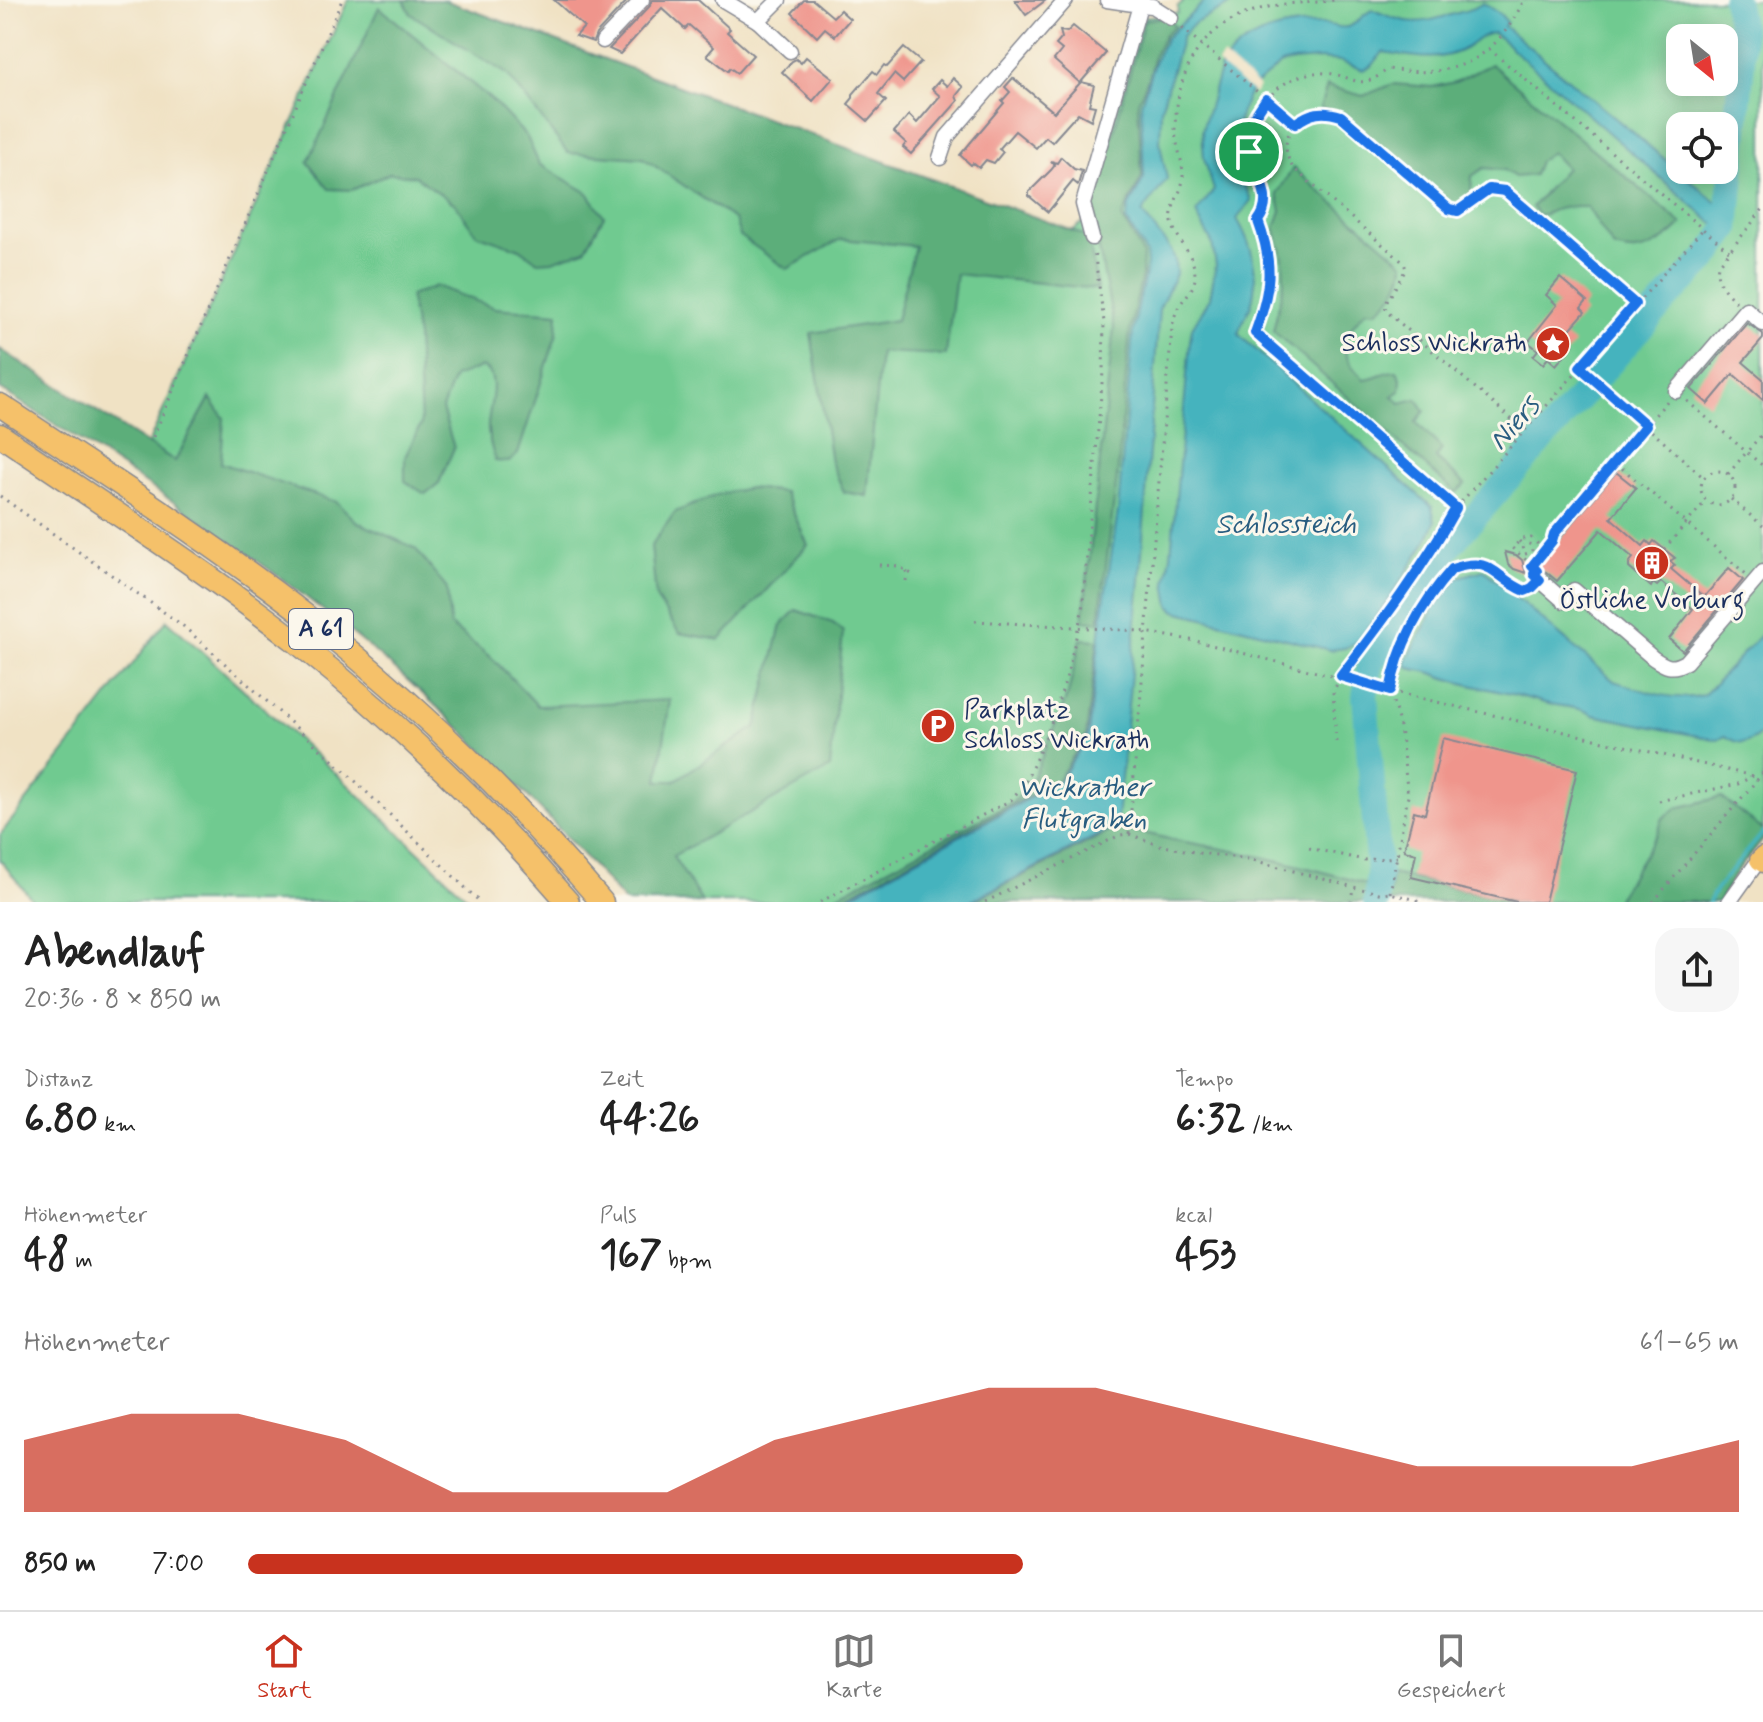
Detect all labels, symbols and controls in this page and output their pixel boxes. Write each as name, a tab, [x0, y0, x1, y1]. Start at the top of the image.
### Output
north arrow	[1666, 24, 1738, 96]
map controls	[1666, 24, 1738, 184]
button: locate	[1666, 112, 1738, 184]
pin	[1215, 118, 1283, 186]
icon: arrive	[1227, 130, 1271, 174]
place icon: Schloss Wickrath	[1534, 325, 1572, 363]
place label: Schloss Wickrath	[1342, 327, 1527, 361]
water label: Niers	[1481, 388, 1550, 459]
water label: Schlossteich	[1216, 507, 1356, 544]
building icon: Östliche Vorburg	[1633, 544, 1671, 582]
place label: Östliche Vorburg	[1560, 584, 1744, 621]
road number: A 61	[289, 609, 353, 649]
place label: Parkplatz Schloss Wickrath	[964, 694, 1149, 758]
parking icon: Parkplatz Schloss Wickrath	[919, 707, 957, 745]
water label: Wickrather Flutgraben	[1018, 770, 1153, 839]
text: Abendlauf	[24, 924, 205, 982]
button: share	[1655, 928, 1739, 1012]
text: 20:36 · 8 × 850 m	[24, 983, 221, 1017]
text: Distanz	[24, 1066, 93, 1094]
text: Zeit	[600, 1066, 644, 1094]
text: Tempo	[1175, 1066, 1234, 1094]
text: 6.80	[24, 1094, 98, 1146]
text: 44:26	[600, 1094, 700, 1146]
text: 6:32	[1175, 1094, 1246, 1146]
text: km	[98, 1111, 136, 1139]
text: /km	[1246, 1111, 1293, 1139]
text: Höhenmeter	[24, 1202, 147, 1230]
text: Puls	[600, 1202, 637, 1230]
text: kcal	[1175, 1202, 1212, 1230]
text: 48	[24, 1230, 69, 1282]
text: 167	[600, 1230, 662, 1282]
text: 453	[1175, 1230, 1236, 1282]
text: m	[69, 1247, 93, 1275]
text: bpm	[662, 1247, 712, 1275]
text: Höhenmeter	[24, 1326, 170, 1360]
text: 61–65 m	[1640, 1326, 1739, 1360]
text: 850 m	[24, 1547, 96, 1581]
text: 7:00	[152, 1547, 204, 1581]
tab: Start	[257, 1629, 312, 1705]
tab: Karte	[826, 1629, 882, 1705]
tab: Gespeichert	[1397, 1629, 1506, 1705]

